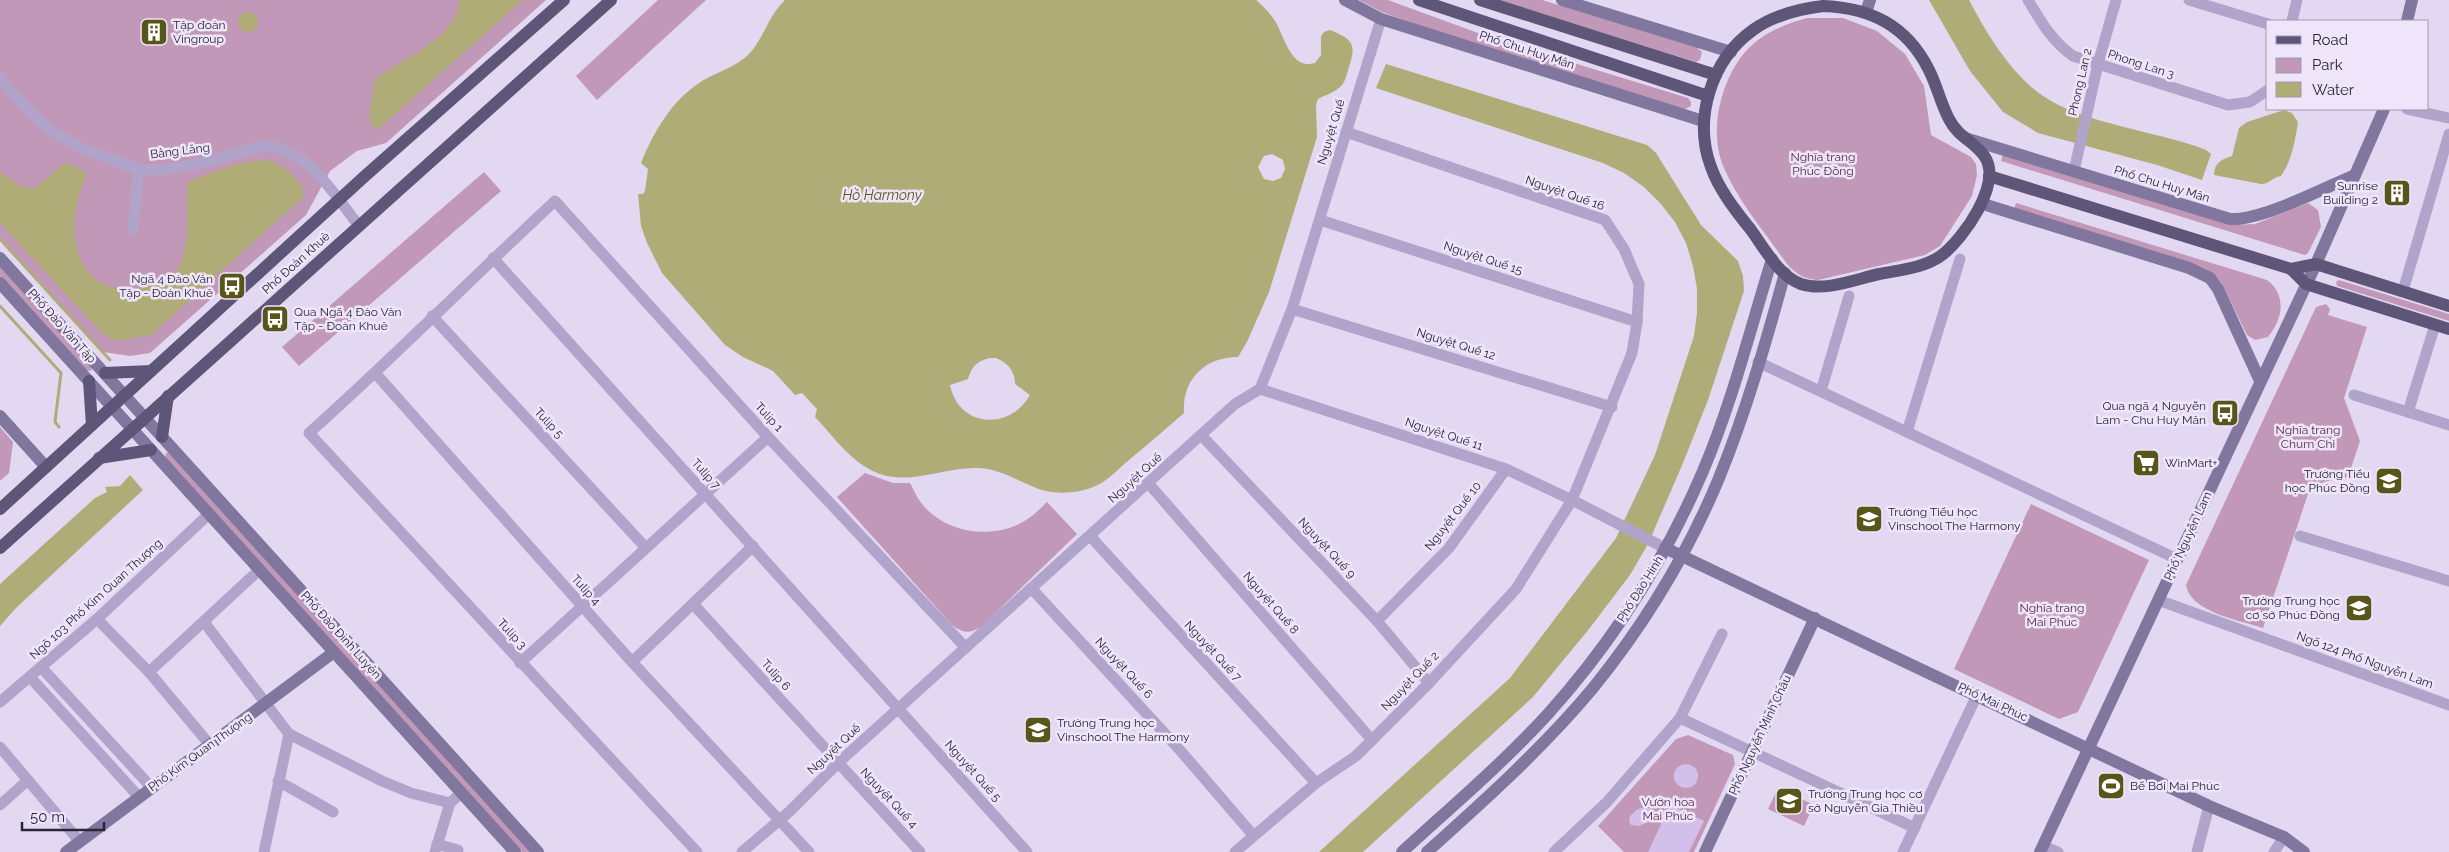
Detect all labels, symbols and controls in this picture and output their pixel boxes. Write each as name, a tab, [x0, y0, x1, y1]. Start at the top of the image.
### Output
building icon: Tập đoàn Vingroup	[139, 17, 169, 47]
place label: Tập đoàn Vingroup	[173, 18, 225, 46]
legend	[2266, 20, 2429, 110]
street label: Phố Chu Huy Mân	[1478, 28, 1576, 72]
text: Road	[2312, 31, 2348, 49]
street label: Phong Lan 2	[2065, 47, 2095, 117]
street label: Phong Lan 3	[2106, 47, 2176, 81]
text: Park	[2312, 56, 2343, 74]
text: Water	[2312, 81, 2355, 99]
street label: Nguyệt Quế	[1314, 98, 1348, 166]
street label: Bằng Lăng	[149, 140, 211, 162]
park label: Nghĩa trang Phúc Đồng	[1791, 150, 1855, 178]
street label: Phố Chu Huy Mân	[2112, 163, 2212, 205]
street label: Nguyệt Quế 16	[1524, 173, 1606, 213]
building icon: Sunrise Building 2	[2382, 178, 2412, 208]
place label: Sunrise Building 2	[2323, 179, 2378, 207]
water label: Hồ Harmony	[842, 187, 923, 203]
street label: Phố Đoàn Khuê	[259, 229, 333, 297]
street label: Nguyệt Quế 15	[1442, 239, 1525, 278]
bus stop icon: Ngã 4 Đào Văn Tập - Đoàn Khuê	[217, 271, 247, 301]
place label: Ngã 4 Đào Văn Tập - Đoàn Khuê	[119, 272, 213, 300]
street label: Phố Đào Văn Tập	[25, 286, 99, 366]
bus stop icon: Qua Ngã 4 Đào Văn Tập - Đoàn Khuê	[260, 304, 290, 334]
place label: Qua Ngã 4 Đào Văn Tập - Đoàn Khuê	[294, 305, 402, 333]
street label: Nguyệt Quế 12	[1415, 325, 1497, 363]
bus stop icon: Qua ngã 4 Nguyễn Lam - Chu Huy Mân	[2210, 398, 2240, 428]
street label: Tulip 1	[752, 399, 786, 435]
place label: Qua ngã 4 Nguyễn Lam - Chu Huy Mân	[2096, 399, 2206, 427]
street label: Tulip 5	[531, 405, 567, 441]
street label: Nguyệt Quế 11	[1403, 415, 1485, 453]
park label: Nghĩa trang Chum Chi	[2276, 423, 2340, 451]
supermarket icon: WinMart+	[2131, 448, 2161, 478]
street label: Nguyệt Quế	[1105, 450, 1165, 506]
street label: Tulip 7	[689, 456, 724, 493]
place label: WinMart+	[2165, 456, 2217, 470]
school or university icon: Trường Tiểu học Phúc Đồng	[2374, 466, 2404, 496]
place label: Trường Tiểu học Phúc Đồng	[2285, 467, 2370, 495]
street label: Nguyệt Quế 10	[1422, 479, 1484, 553]
street label: Phố Nguyễn Lam	[2161, 489, 2215, 583]
school or university icon: Trường Tiểu học Vinschool The Harmony	[1854, 504, 1884, 534]
place label: Trường Tiểu học Vinschool The Harmony	[1888, 505, 2021, 533]
street label: Nguyệt Quế 9	[1295, 515, 1359, 581]
street label: Ngõ 103 Phố Kim Quan Thượng	[27, 536, 165, 662]
street label: Phố Đào Hinh	[1614, 553, 1666, 625]
street label: Nguyệt Quế 8	[1240, 569, 1302, 637]
street label: Tulip 4	[569, 572, 604, 609]
street label: Phố Đào Đình Luyện	[298, 588, 384, 682]
school or university icon: Trường Trung học cơ sở Phúc Đồng	[2344, 593, 2374, 623]
place label: Trường Trung học cơ sở Phúc Đồng	[2242, 594, 2340, 622]
park label: Nghĩa trang Mai Phúc	[2020, 601, 2084, 629]
street label: Tulip 3	[495, 616, 529, 652]
street label: Nguyệt Quế 7	[1182, 618, 1245, 684]
street label: Ngõ 124 Phố Nguyễn Lam	[2295, 629, 2435, 691]
street label: Nguyệt Quế 6	[1092, 635, 1156, 701]
street label: Nguyệt Quế 2	[1378, 649, 1442, 713]
street label: Tulip 6	[758, 657, 794, 693]
street label: Phố Nguyễn Minh Châu	[1726, 673, 1794, 797]
street label: Phố Mai Phúc	[1956, 680, 2031, 724]
street label: Phố Kim Quan Thượng	[146, 710, 254, 794]
school or university icon: Trường Trung học Vinschool The Harmony	[1023, 715, 1053, 745]
place label: Trường Trung học Vinschool The Harmony	[1057, 716, 1190, 744]
street label: Nguyệt Quế	[805, 721, 863, 777]
street label: Nguyệt Quế 5	[942, 738, 1004, 805]
street label: Nguyệt Quế 4	[858, 765, 921, 831]
sports icon: Bể Bơi Mai Phúc	[2096, 771, 2126, 801]
place label: Bể Bơi Mai Phúc	[2130, 779, 2220, 793]
school or university icon: Trường Trung học cơ sở Nguyễn Gia Thiều	[1774, 786, 1804, 816]
place label: Trường Trung học cơ sở Nguyễn Gia Thiều	[1808, 787, 1923, 815]
park label: Vườn hoa Mai Phúc	[1641, 795, 1695, 823]
scale bar	[22, 800, 105, 832]
text: 50 m	[30, 808, 65, 826]

